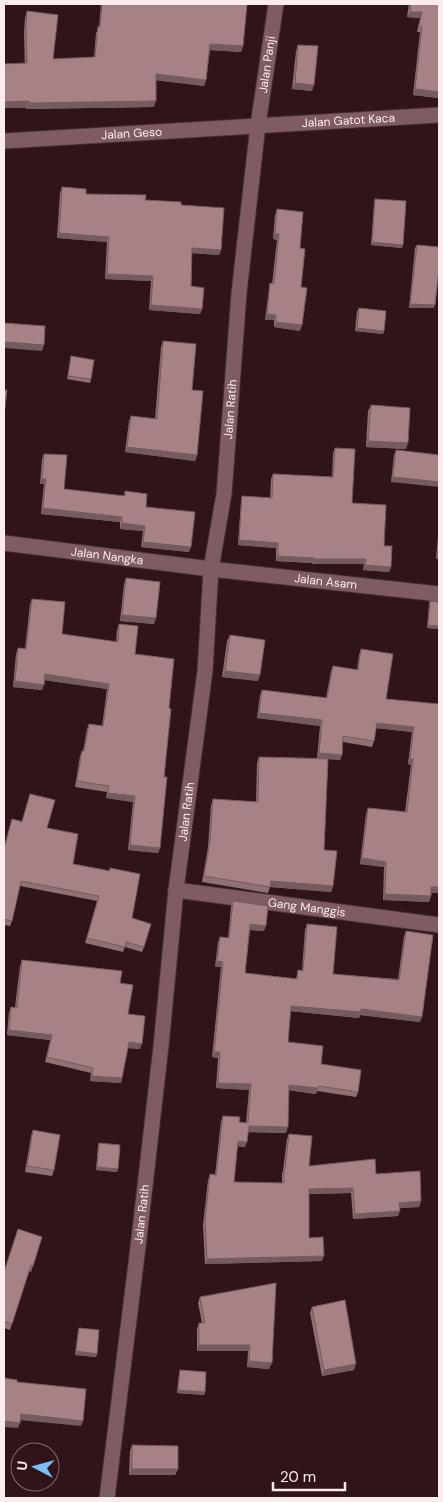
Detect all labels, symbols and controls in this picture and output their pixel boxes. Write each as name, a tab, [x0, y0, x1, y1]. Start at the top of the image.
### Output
street label: Jalan Panji	[255, 35, 279, 94]
street label: Jalan Gatot Kaca	[301, 110, 395, 131]
street label: Jalan Geso	[101, 124, 163, 143]
street label: Jalan Ratih	[220, 379, 241, 440]
street label: Jalan Nangka	[70, 543, 144, 568]
street label: Jalan Asam	[293, 570, 358, 593]
street label: Jalan Ratih	[175, 781, 198, 842]
street label: Gang Manggis	[267, 894, 347, 921]
street label: Jalan Ratih	[130, 1183, 153, 1245]
north arrow	[10, 1442, 60, 1492]
text: U	[13, 1460, 32, 1471]
scale bar	[273, 1460, 346, 1492]
text: 20 m	[280, 1467, 316, 1487]

